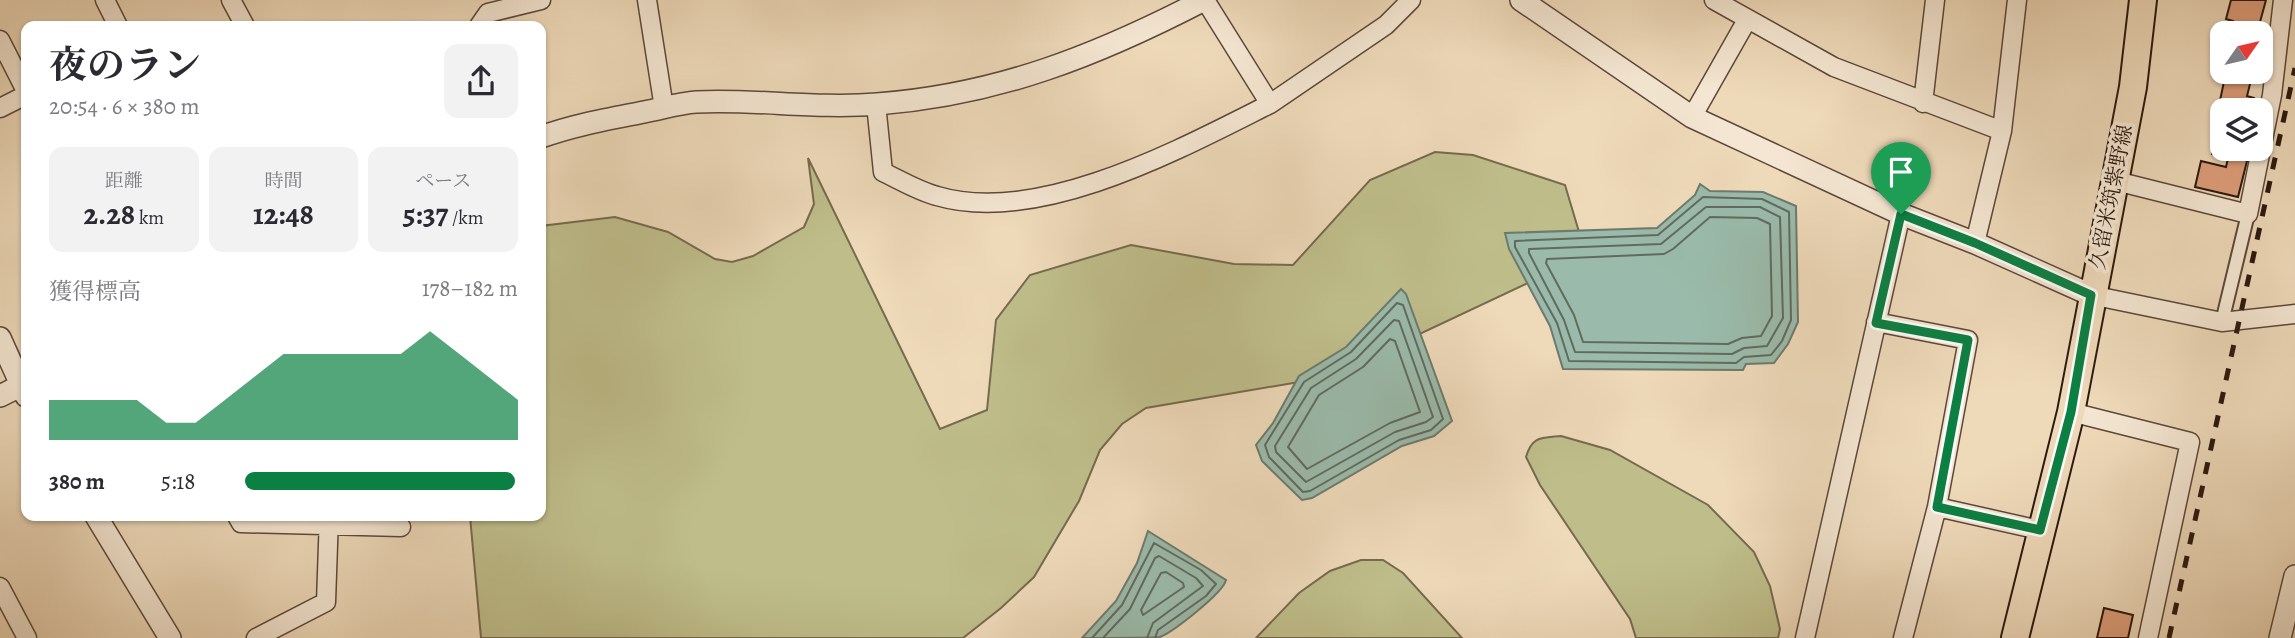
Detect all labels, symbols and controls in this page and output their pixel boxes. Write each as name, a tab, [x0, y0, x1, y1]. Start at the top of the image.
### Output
north arrow	[2210, 21, 2273, 84]
map controls	[2210, 21, 2273, 161]
text: 夜のラン	[49, 39, 201, 91]
button: share	[444, 44, 518, 118]
text: 20:54 · 6 × 380 m	[49, 91, 200, 122]
button: layers	[2210, 98, 2273, 161]
street label: 久留米筑紫野線	[2083, 122, 2139, 272]
pin	[1871, 142, 1931, 214]
icon: arrive	[1882, 153, 1920, 191]
text: 距離	[105, 168, 143, 194]
text: 時間	[264, 168, 303, 194]
text: ペース	[415, 168, 471, 194]
text: 2.28	[84, 194, 135, 234]
text: 12:48	[253, 194, 314, 234]
text: 5:37	[403, 194, 448, 234]
text: km	[135, 205, 164, 231]
text: /km	[448, 205, 484, 231]
text: 178–182 m	[422, 273, 518, 304]
text: 獲得標高	[49, 276, 141, 307]
text: 380 m	[49, 466, 105, 497]
text: 5:18	[161, 466, 195, 497]

